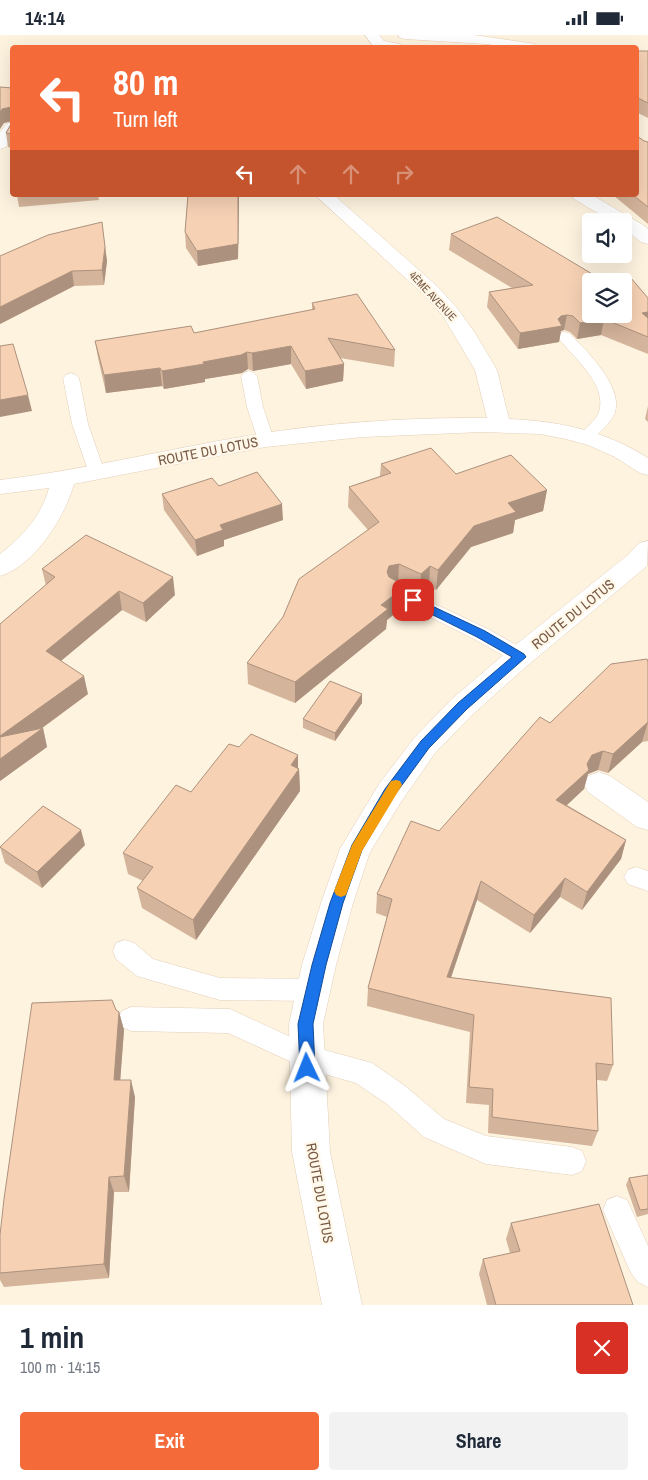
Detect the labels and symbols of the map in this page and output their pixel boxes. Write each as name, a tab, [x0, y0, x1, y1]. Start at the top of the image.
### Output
street label: 4ÈME AVENUE	[406, 268, 460, 324]
street label: ROUTE DU LOTUS	[157, 432, 260, 470]
street label: ROUTE DU LOTUS	[528, 575, 618, 653]
pin	[392, 579, 434, 621]
position arrow	[280, 1041, 332, 1093]
street label: ROUTE DU LOTUS	[302, 1141, 338, 1245]

